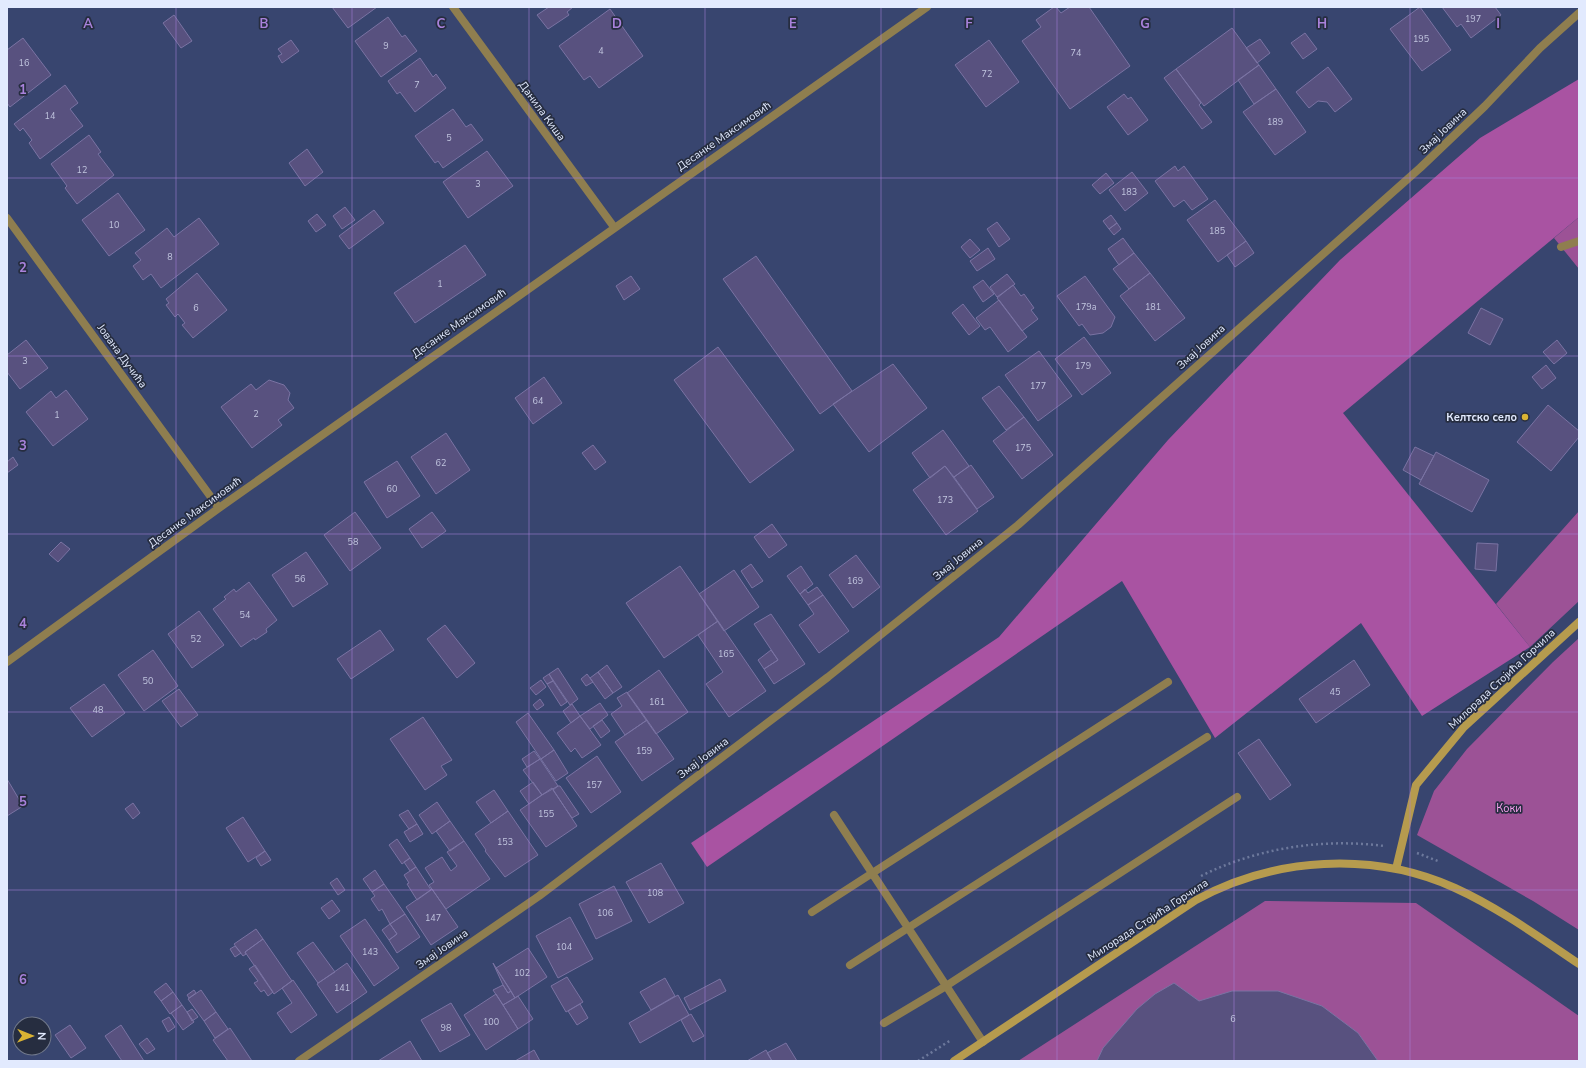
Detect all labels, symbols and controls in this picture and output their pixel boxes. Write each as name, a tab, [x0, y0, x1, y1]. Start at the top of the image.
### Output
house number: 197	[1465, 13, 1481, 25]
text: A	[83, 15, 93, 33]
text: B	[260, 15, 269, 33]
text: C	[437, 15, 446, 33]
text: D	[612, 15, 622, 33]
text: E	[789, 15, 797, 33]
text: F	[965, 15, 973, 33]
text: G	[1140, 15, 1150, 33]
text: H	[1317, 15, 1327, 33]
text: I	[1496, 15, 1500, 33]
house number: 195	[1413, 33, 1429, 45]
house number: 9	[383, 40, 389, 52]
house number: 4	[598, 45, 604, 57]
house number: 74	[1071, 47, 1082, 59]
house number: 16	[19, 57, 29, 69]
house number: 72	[982, 68, 992, 80]
street label: Данила Киша	[515, 78, 569, 144]
house number: 7	[414, 79, 420, 91]
text: 1	[19, 81, 27, 99]
street label: Десанке Максимовић	[674, 98, 774, 174]
street label: Змај Јовина	[1416, 105, 1470, 157]
house number: 14	[45, 110, 56, 122]
house number: 189	[1267, 116, 1283, 128]
house number: 5	[446, 132, 452, 144]
house number: 12	[77, 164, 87, 176]
house number: 3	[475, 178, 481, 190]
house number: 183	[1121, 186, 1137, 198]
house number: 10	[109, 219, 119, 231]
house number: 185	[1209, 225, 1225, 237]
house number: 8	[167, 251, 173, 263]
text: 2	[19, 259, 27, 277]
house number: 1	[437, 278, 443, 290]
street label: Десанке Максимовић	[409, 285, 509, 361]
house number: 179a	[1076, 301, 1097, 313]
house number: 181	[1145, 301, 1161, 313]
house number: 6	[193, 302, 199, 314]
street label: Јована Дучића	[93, 320, 150, 391]
street label: Змај Јовина	[1174, 321, 1228, 373]
house number: 3	[22, 355, 28, 367]
house number: 179	[1075, 360, 1091, 372]
house number: 177	[1030, 380, 1046, 392]
house number: 64	[533, 395, 544, 407]
house number: 2	[253, 408, 259, 420]
house number: 1	[54, 409, 60, 421]
place label: Келтско село	[1446, 410, 1517, 425]
marker: Келтско село	[1520, 412, 1530, 422]
text: 3	[19, 437, 27, 455]
house number: 175	[1015, 442, 1031, 454]
house number: 62	[436, 457, 446, 469]
street label: Десанке Максимовић	[145, 473, 245, 551]
house number: 60	[387, 483, 397, 495]
house number: 173	[937, 494, 953, 506]
street label: Змај Јовина	[930, 534, 986, 584]
house number: 58	[348, 536, 358, 548]
house number: 56	[295, 573, 305, 585]
house number: 169	[847, 575, 863, 587]
house number: 54	[240, 609, 251, 621]
text: 4	[19, 615, 27, 633]
street label: Милорада Стојића Горчила	[1445, 625, 1559, 733]
house number: 52	[191, 633, 201, 645]
house number: 165	[718, 648, 734, 660]
house number: 50	[143, 675, 153, 687]
house number: 45	[1330, 686, 1340, 698]
house number: 161	[649, 696, 665, 708]
house number: 48	[93, 704, 103, 716]
street label: Змај Јовина	[674, 734, 732, 782]
house number: 159	[636, 745, 652, 757]
house number: 157	[586, 779, 602, 791]
text: 5	[19, 793, 27, 811]
park label: Коки	[1496, 801, 1522, 816]
house number: 155	[538, 808, 554, 820]
house number: 153	[497, 836, 513, 848]
street label: Милорада Стојића Горчила	[1085, 875, 1211, 965]
house number: 108	[647, 887, 663, 899]
house number: 106	[597, 907, 613, 919]
house number: 147	[425, 912, 441, 924]
street label: Змај Јовина	[413, 926, 471, 972]
house number: 104	[556, 941, 573, 953]
house number: 143	[362, 946, 378, 958]
house number: 102	[514, 967, 530, 979]
text: 6	[19, 971, 27, 989]
house number: 141	[334, 982, 350, 994]
house number: 6	[1230, 1013, 1236, 1025]
north arrow	[12, 1016, 52, 1056]
house number: 100	[483, 1016, 499, 1028]
house number: 98	[441, 1022, 451, 1034]
text: N	[34, 1032, 49, 1040]

